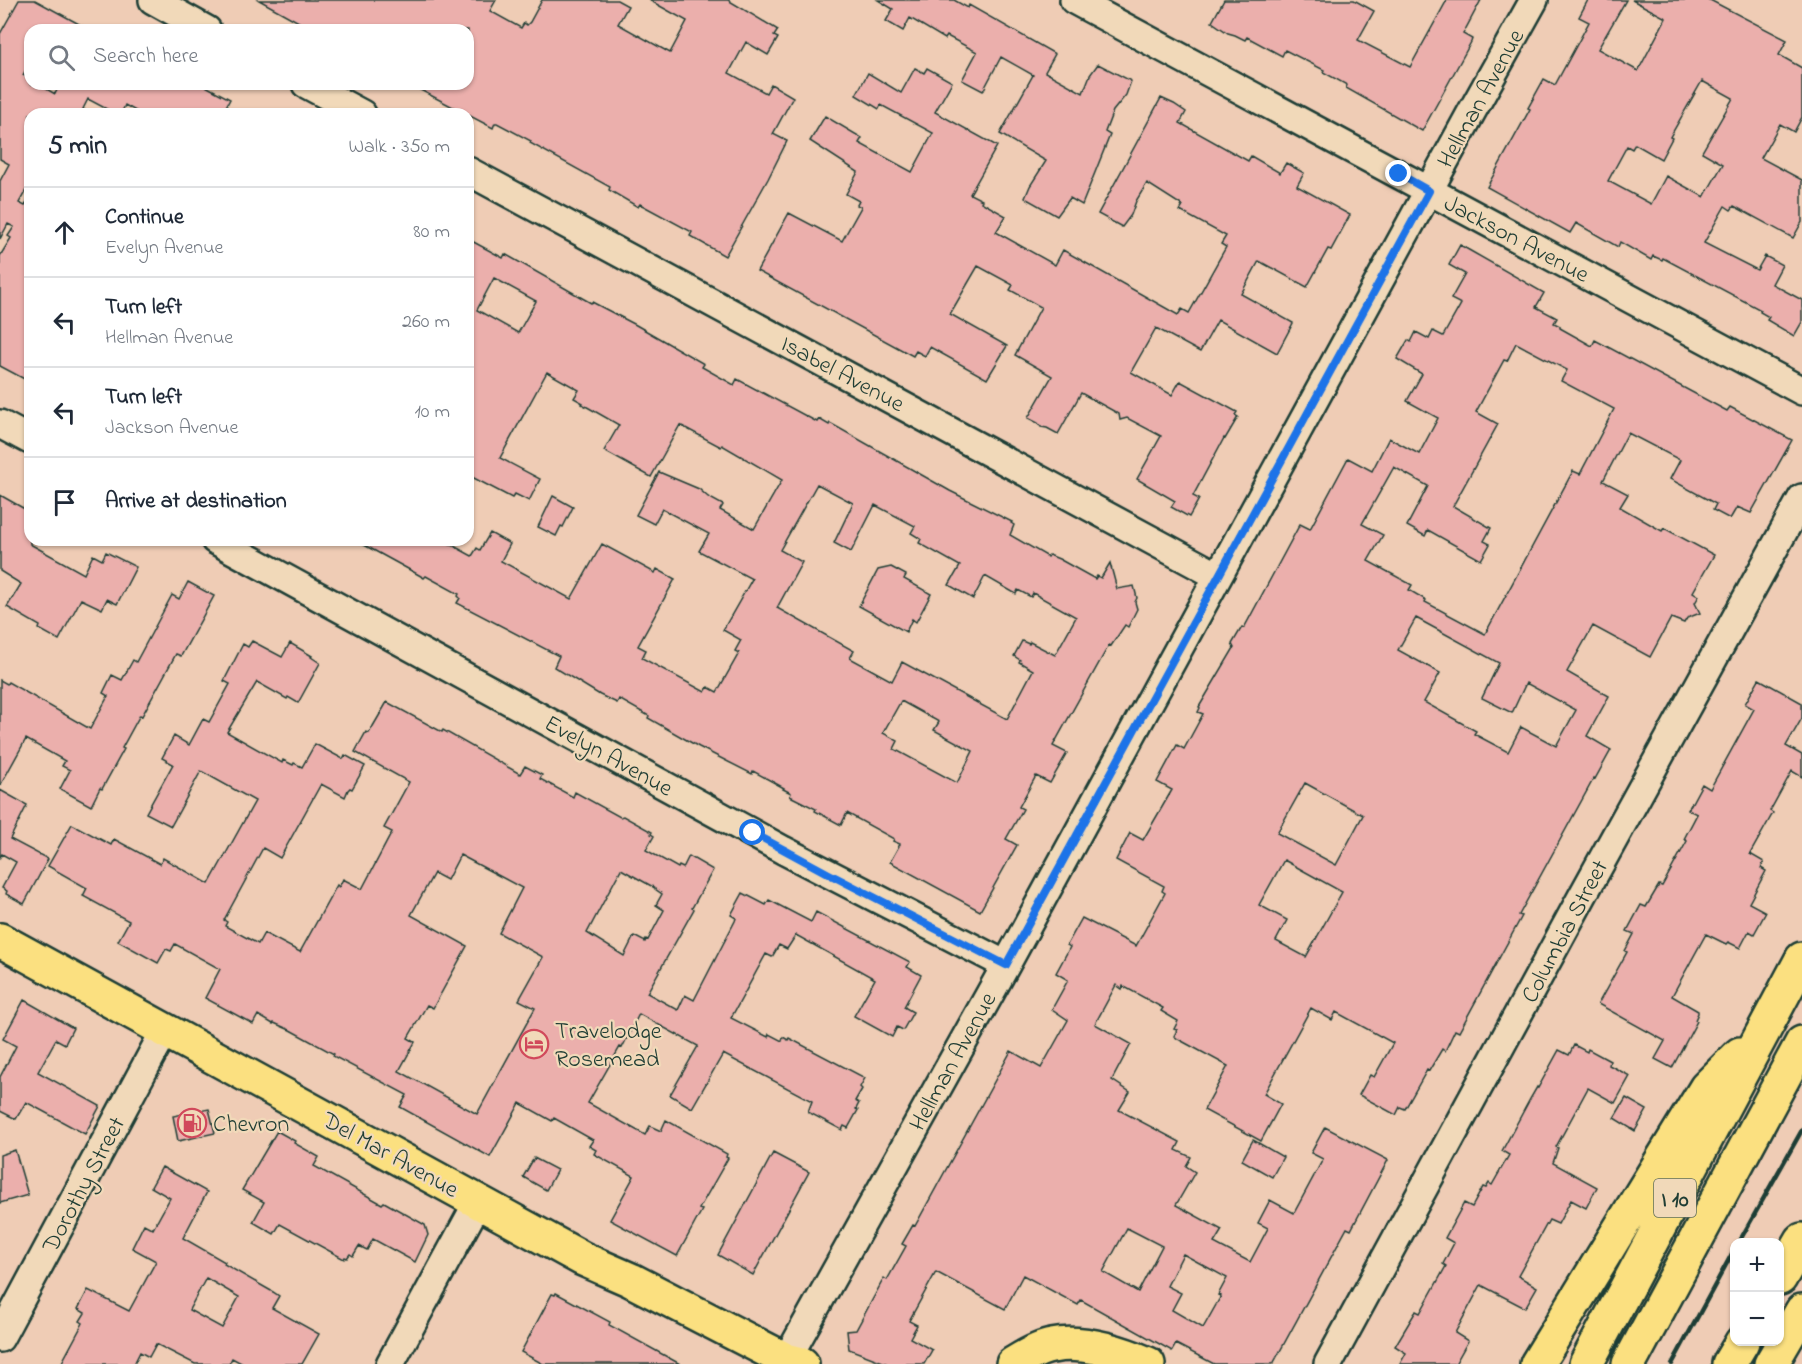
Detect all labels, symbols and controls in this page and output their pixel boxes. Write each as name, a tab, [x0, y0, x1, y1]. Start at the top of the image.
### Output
street label: Hellman Avenue	[1430, 23, 1535, 175]
search box	[24, 24, 474, 90]
icon: search	[45, 41, 78, 74]
text: Search here	[93, 41, 198, 73]
text: 5 min	[48, 128, 107, 166]
text: Walk · 350 m	[348, 133, 450, 162]
route end	[1385, 160, 1411, 186]
street label: Jackson Avenue	[1437, 187, 1595, 293]
text: Continue	[105, 202, 184, 234]
icon: ahead	[48, 216, 81, 249]
text: 80 m	[413, 218, 450, 247]
text: Evelyn Avenue	[105, 234, 224, 263]
text: Turn left	[105, 292, 182, 324]
icon: left	[48, 306, 81, 339]
text: 260 m	[402, 308, 450, 337]
text: Hellman Avenue	[105, 324, 233, 353]
street label: Isabel Avenue	[774, 328, 910, 423]
text: Turn left	[105, 382, 182, 414]
icon: left	[48, 396, 81, 429]
text: 10 m	[414, 398, 450, 427]
text: Jackson Avenue	[105, 414, 238, 443]
icon: arrive	[48, 486, 81, 519]
text: Arrive at destination	[105, 486, 287, 518]
street label: Evelyn Avenue	[537, 707, 679, 808]
route start	[739, 819, 765, 845]
street label: Columbia Street	[1514, 854, 1619, 1010]
street label: Hellman Avenue	[902, 986, 1007, 1138]
place label: Travelodge Rosemead	[555, 1015, 662, 1078]
hotel icon: Travelodge Rosemead	[518, 1028, 550, 1060]
street label: Del Mar Avenue	[314, 1104, 465, 1208]
fuel station icon: Chevron	[176, 1107, 208, 1139]
place label: Chevron	[213, 1108, 289, 1143]
street label: Dorothy Street	[34, 1111, 137, 1261]
road number: I 10	[1654, 1179, 1696, 1217]
map controls	[1730, 1238, 1784, 1346]
button: +	[1730, 1238, 1784, 1292]
button: −	[1730, 1292, 1784, 1346]

